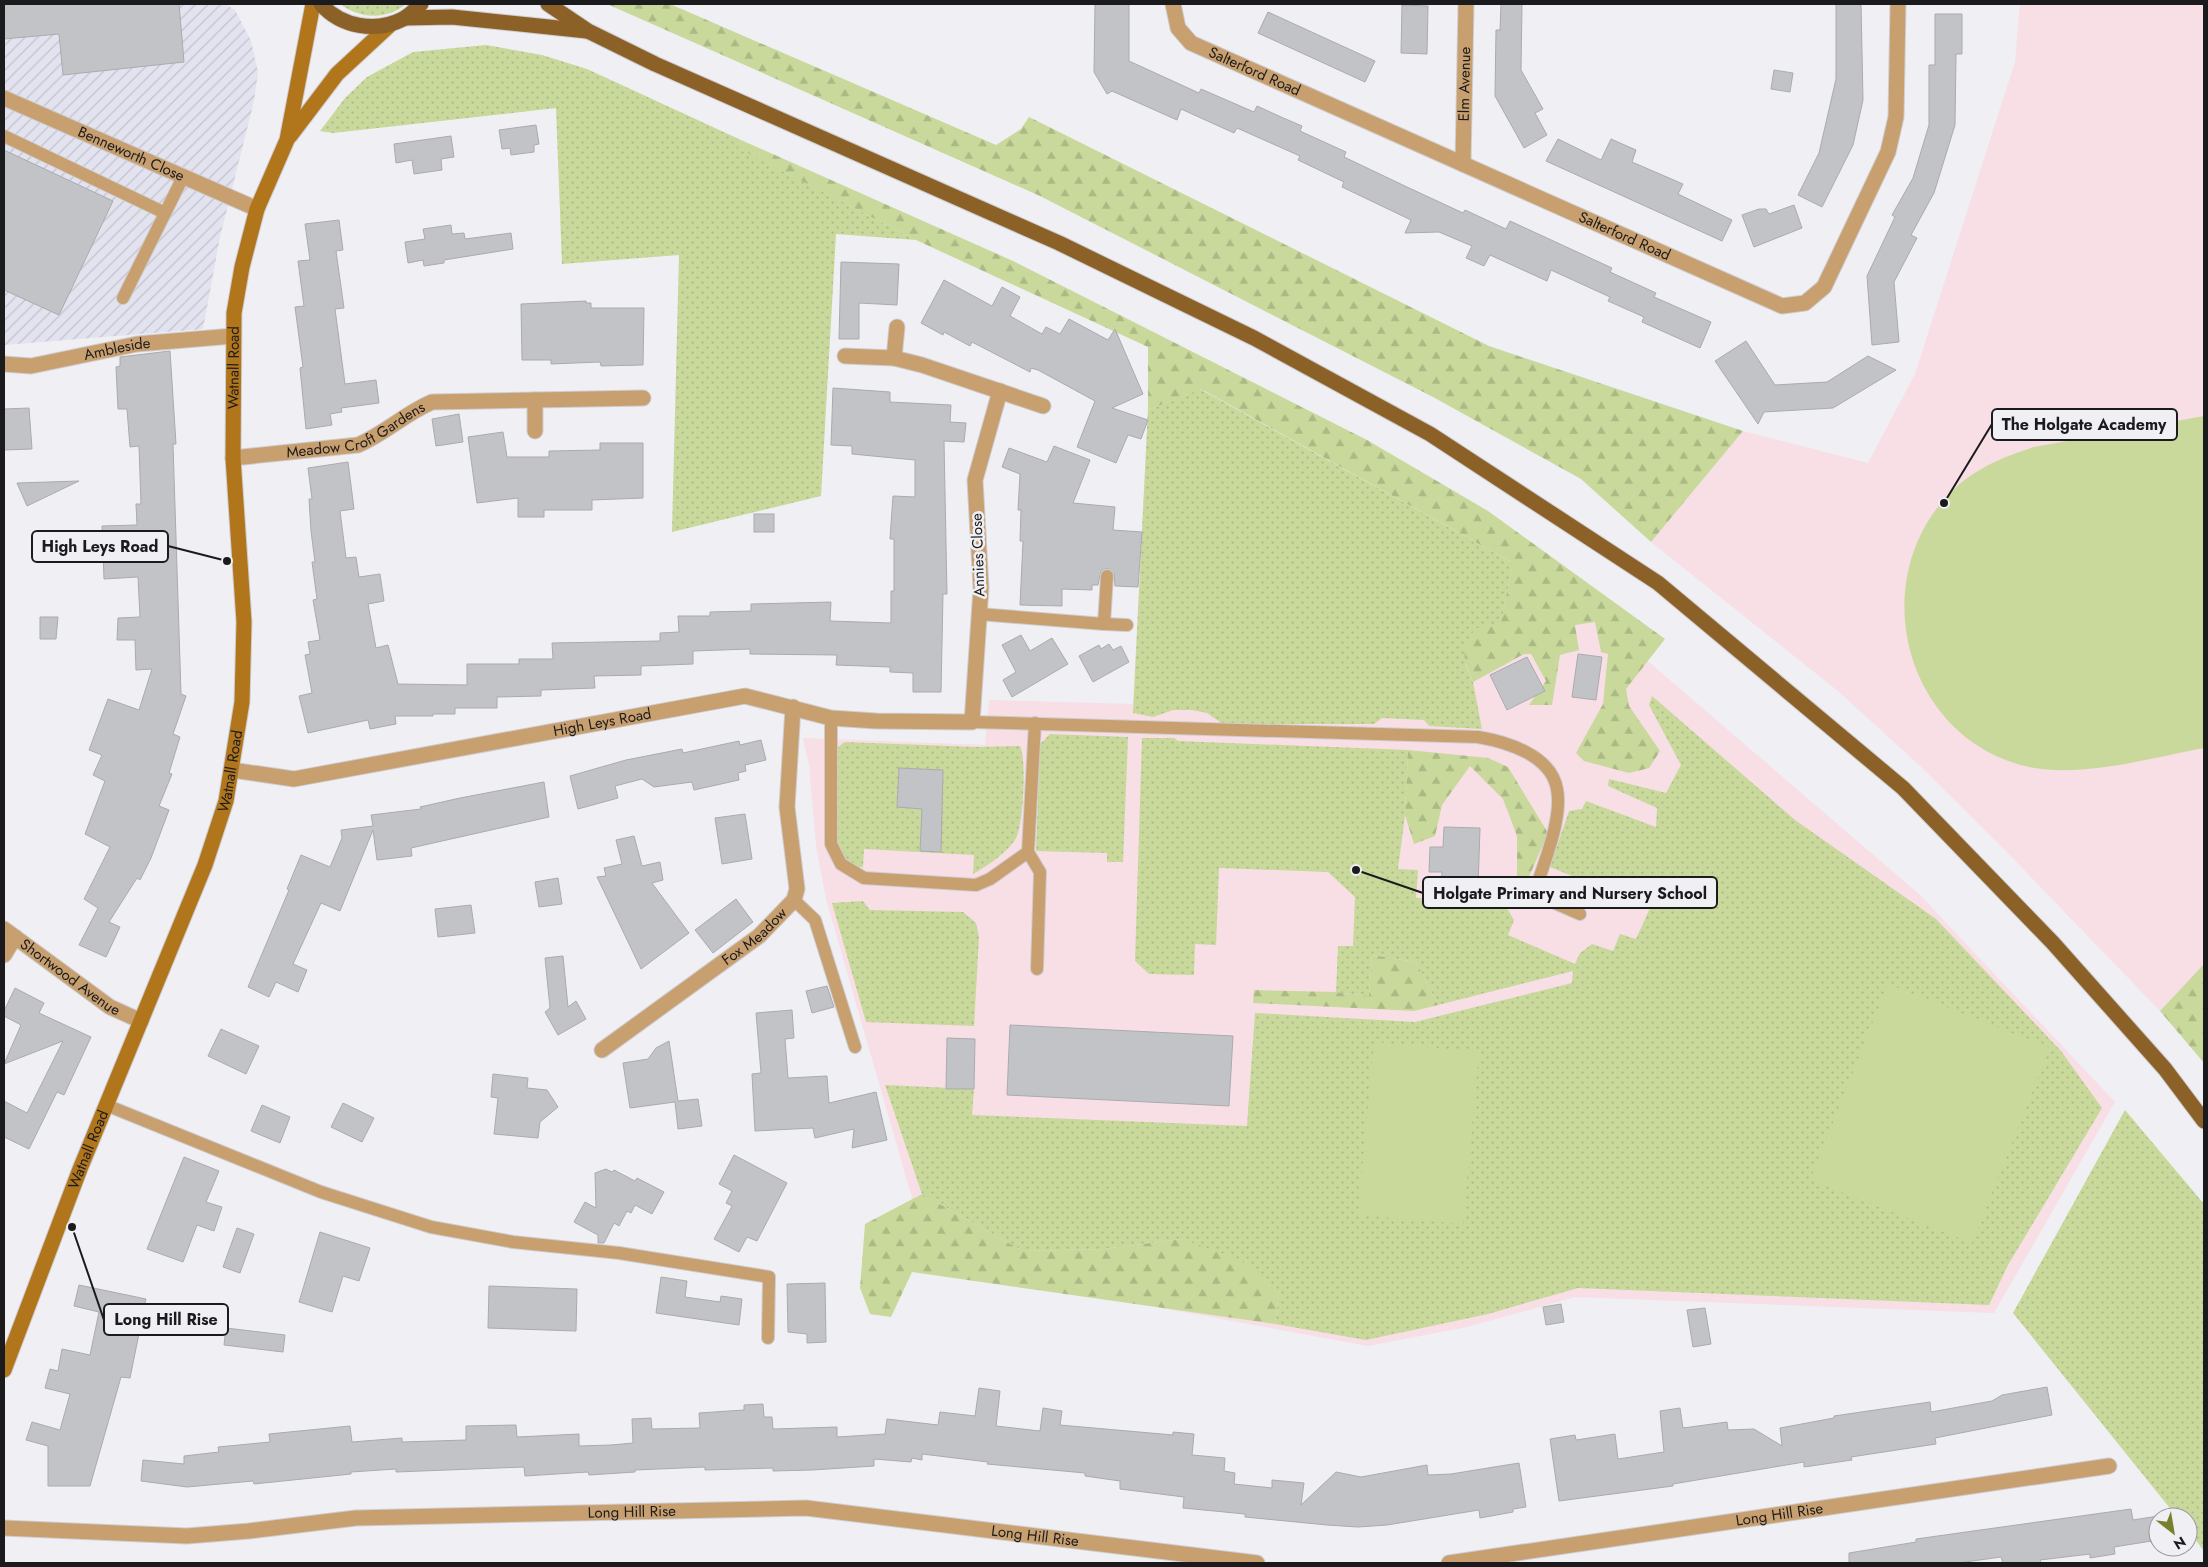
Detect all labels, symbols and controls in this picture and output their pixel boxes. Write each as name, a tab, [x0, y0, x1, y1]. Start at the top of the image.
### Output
street label: Salterford Road	[1205, 41, 1304, 101]
street label: Elm Avenue	[1453, 46, 1476, 122]
street label: Benneworth Close	[74, 121, 188, 187]
street label: Salterford Road	[1575, 206, 1674, 266]
street label: Watnall Road	[222, 326, 245, 409]
street label: Ambleside	[82, 332, 152, 366]
street label: Meadow Croft Gardens	[285, 396, 429, 463]
callout: The Holgate Academy	[1992, 409, 2177, 440]
text: The Holgate Academy	[2002, 413, 2167, 436]
street label: Annies Close	[966, 513, 990, 597]
callout: High Leys Road	[32, 531, 168, 562]
text: High Leys Road	[42, 535, 158, 558]
street label: High Leys Road	[551, 702, 653, 742]
street label: Watnall Road	[212, 729, 248, 815]
callout: Holgate Primary and Nursery School	[1423, 877, 1717, 908]
text: Holgate Primary and Nursery School	[1433, 882, 1707, 905]
street label: Fox Meadow	[717, 902, 792, 971]
street label: Shortwood Avenue	[15, 933, 124, 1021]
street label: Watnall Road	[62, 1107, 114, 1192]
callout: Long Hill Rise	[104, 1304, 228, 1335]
text: Long Hill Rise	[114, 1308, 218, 1331]
street label: Long Hill Rise	[1734, 1497, 1825, 1532]
street label: Long Hill Rise	[587, 1500, 676, 1524]
north arrow	[2148, 1507, 2198, 1557]
street label: Long Hill Rise	[990, 1520, 1080, 1552]
text: N	[2170, 1532, 2190, 1555]

